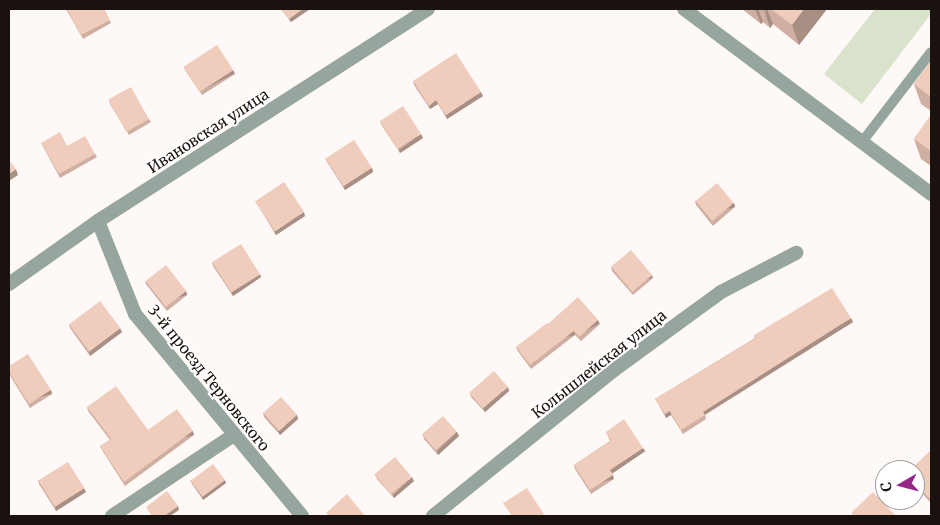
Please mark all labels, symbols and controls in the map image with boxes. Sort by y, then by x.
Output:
street label: Ивановская улица [144,85,272,177]
street label: 3-й проезд Терновского [144,301,274,455]
street label: Колышлейская улица [528,306,670,422]
north arrow [875,460,925,510]
text: С [877,481,896,493]

